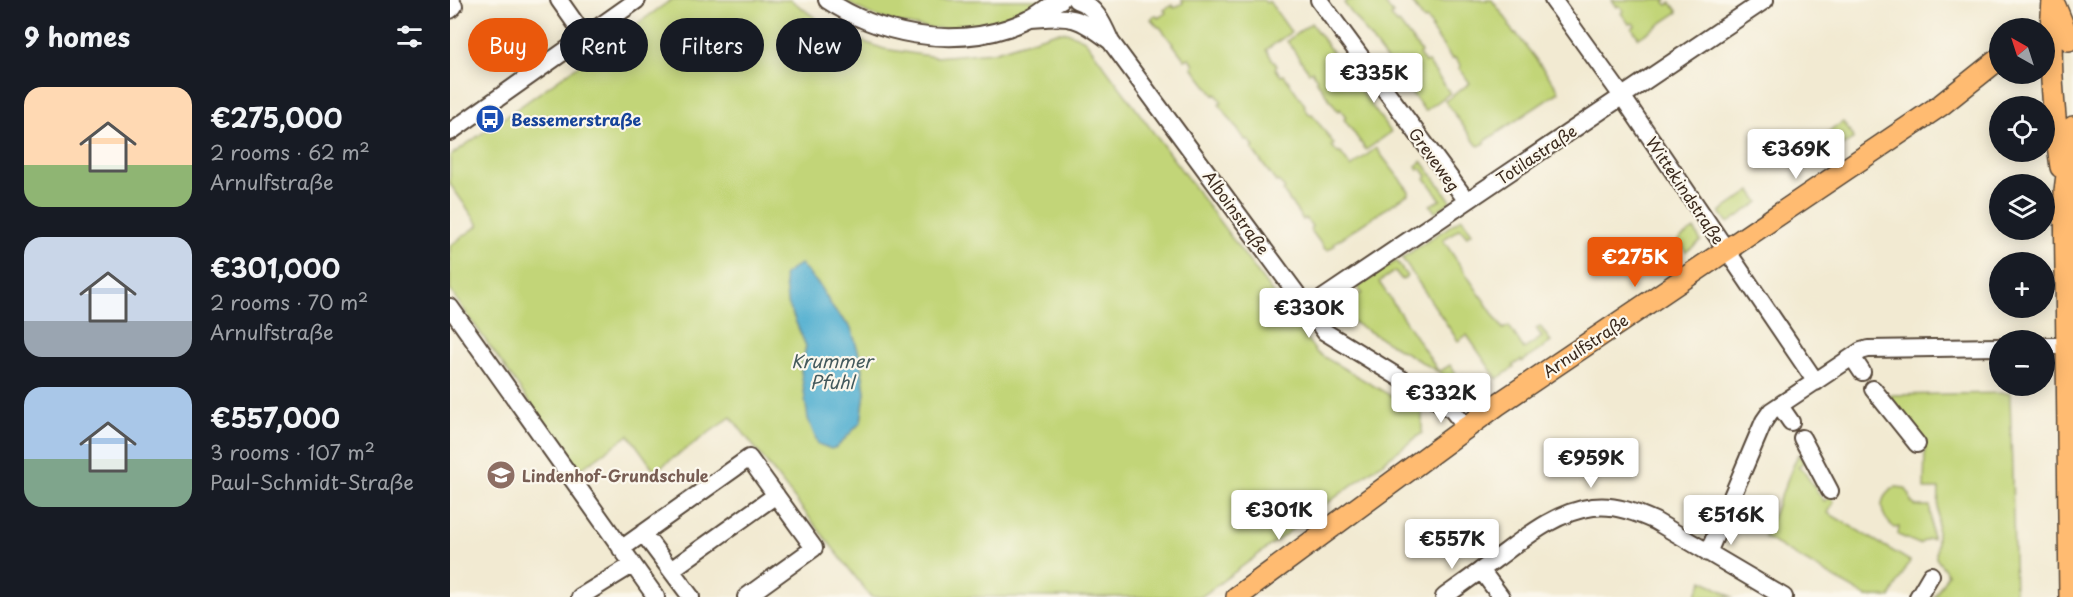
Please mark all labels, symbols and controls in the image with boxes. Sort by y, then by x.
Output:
text: 9 homes [24,17,130,56]
chip: Buy [468,18,548,72]
chip: Rent [560,18,648,72]
chip: Filters [660,18,764,72]
chip: New [776,18,862,72]
north arrow [1989,18,2055,84]
map controls [1989,18,2055,396]
icon: filters [393,20,426,53]
pin: €335K [1332,53,1416,104]
text: €335K [1340,57,1408,87]
button: locate [1989,96,2055,162]
text: €275,000 [210,98,342,137]
bus stop icon: Bessemerstraße [474,103,506,135]
place label: Bessemerstraße [511,107,642,131]
icon: home [72,111,144,183]
street label: Totilastraße [1491,118,1581,190]
street label: Greveweg [1404,122,1466,196]
pin: €369K [1754,129,1838,180]
street label: Wittekindstraße [1641,131,1731,249]
text: €369K [1761,133,1831,163]
text: 2 rooms · 62 m² [210,137,370,167]
street label: Alboinstraße [1198,165,1276,259]
text: Arnulfstraße [210,167,334,197]
button: layers [1989,174,2055,240]
pin: €275K [1593,237,1677,288]
text: €275K [1601,241,1669,271]
text: €301,000 [210,248,340,287]
button: + [1989,252,2055,318]
icon: home [72,261,144,333]
text: 2 rooms · 70 m² [210,287,368,317]
pin: €330K [1267,288,1351,339]
text: €330K [1273,292,1345,322]
street label: Arnulfstraße [1537,307,1633,383]
text: Arnulfstraße [210,317,334,347]
button: − [1989,330,2055,396]
water label: Krummer Pfuhl [791,347,875,395]
pin: €332K [1399,373,1483,424]
text: €332K [1405,377,1477,407]
text: €557,000 [210,398,340,437]
icon: home [72,411,144,483]
text: 3 rooms · 107 m² [210,437,375,467]
pin: €959K [1549,438,1633,489]
text: €959K [1558,442,1624,472]
school or university icon: Lindenhof-Grundschule [485,459,517,491]
place label: Lindenhof-Grundschule [522,463,709,487]
text: Paul-Schmidt-Straße [210,467,414,497]
pin: €301K [1237,490,1321,541]
text: €301K [1245,494,1313,524]
pin: €516K [1689,495,1773,546]
text: €516K [1698,499,1764,529]
pin: €557K [1410,519,1494,570]
text: €557K [1419,523,1485,553]

